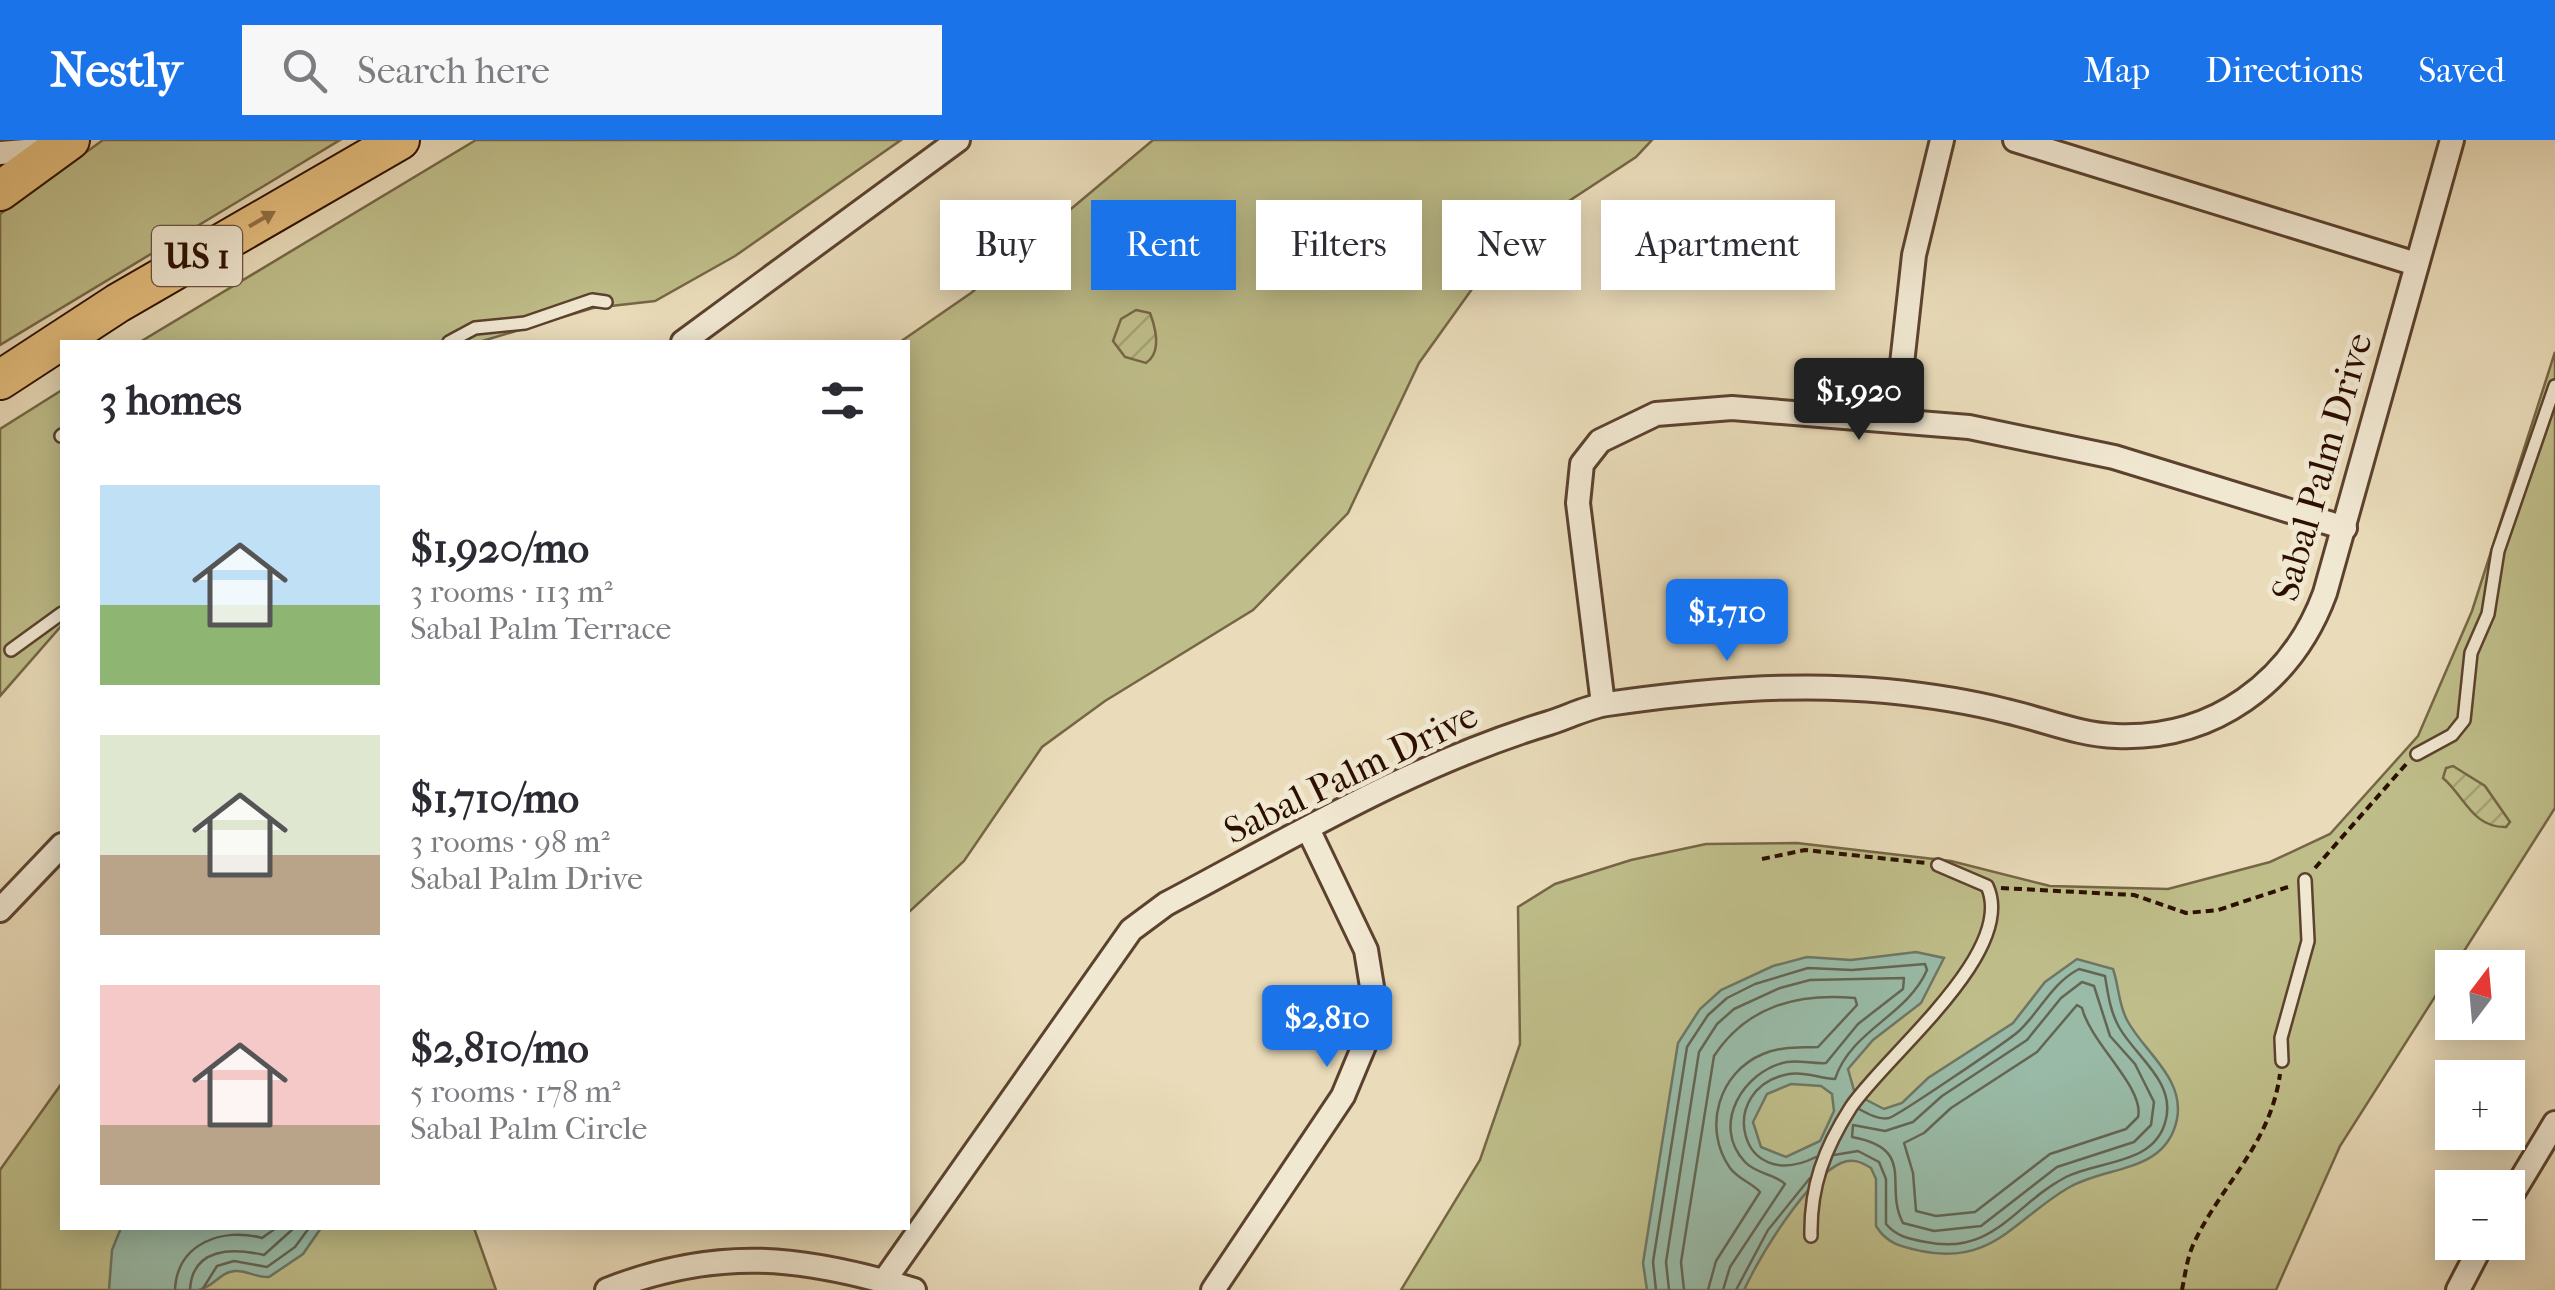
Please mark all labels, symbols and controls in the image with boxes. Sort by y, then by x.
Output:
search box [242,25,942,115]
text: Nestly [50,42,182,98]
icon: search [277,43,332,98]
text: Search here [357,48,550,93]
text: Map [2083,50,2150,91]
text: Directions [2205,50,2363,91]
text: Saved [2418,50,2505,91]
chip: Buy [940,200,1071,290]
chip: Rent [1091,200,1236,290]
chip: Filters [1256,200,1422,290]
chip: New [1442,200,1581,290]
chip: Apartment [1601,200,1835,290]
one-way arrow [247,211,276,228]
road number: US 1 [152,226,242,286]
street label: Sabal Palm Drive [2262,328,2382,606]
pin: $1,920 [1778,358,1940,443]
text: $1,920 [1816,372,1902,409]
icon: filters [815,373,870,428]
text: 3 homes [100,376,242,425]
text: $1,920/mo [410,524,589,573]
icon: home [180,525,300,645]
text: 3 rooms · 113 m² [410,573,613,610]
pin: $1,710 [1646,579,1808,664]
text: $1,710 [1688,593,1766,630]
text: Sabal Palm Terrace [410,610,671,647]
street label: Sabal Palm Drive [1217,692,1485,854]
text: $1,710/mo [410,774,579,823]
icon: home [180,775,300,895]
text: 3 rooms · 98 m² [410,823,610,860]
text: Sabal Palm Drive [410,860,643,897]
north arrow [2435,950,2525,1040]
map controls [2435,950,2525,1260]
pin: $2,810 [1246,985,1408,1070]
text: $2,810 [1284,999,1370,1036]
text: $2,810/mo [410,1024,589,1073]
icon: home [180,1025,300,1145]
button: + [2435,1060,2525,1150]
text: 5 rooms · 178 m² [410,1073,620,1110]
text: Sabal Palm Circle [410,1110,647,1147]
button: − [2435,1170,2525,1260]

